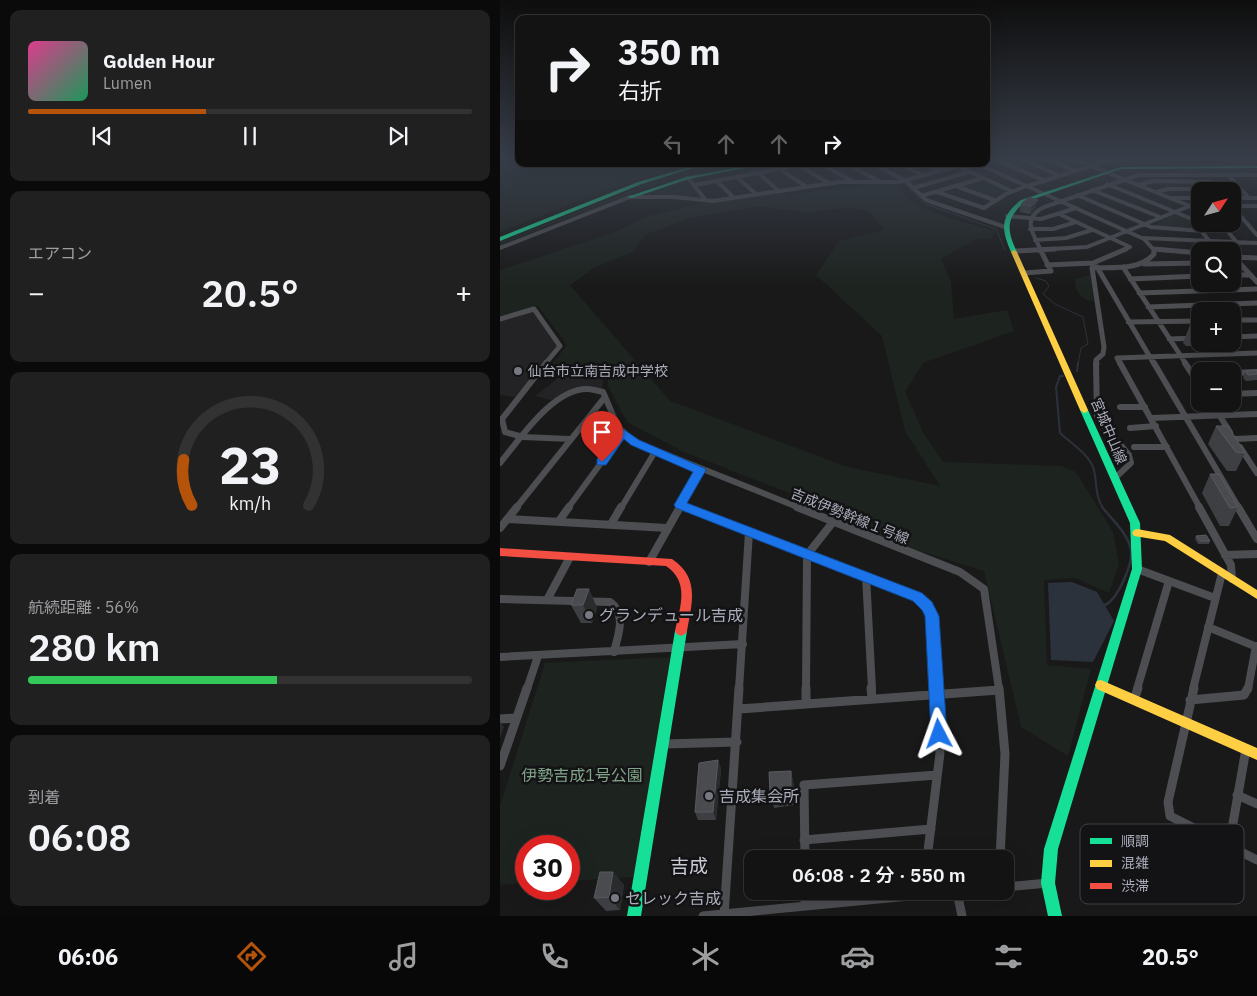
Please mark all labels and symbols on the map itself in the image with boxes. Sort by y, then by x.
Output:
north arrow [1191,182,1241,232]
place label: 仙台市立南吉成中学校 [528,362,668,380]
marker: 仙台市立南吉成中学校 [512,365,524,377]
street label: 宮城中山線 [1087,395,1131,467]
pin [581,411,623,462]
street label: 吉成伊勢幹線１号線 [788,484,912,548]
place label: グランデュール吉成 [599,605,743,625]
marker: グランデュール吉成 [583,609,595,621]
position arrow [912,707,964,759]
park label: 伊勢吉成1号公園 [521,765,643,785]
place label: 吉成集会所 [719,786,799,806]
marker: 吉成集会所 [703,790,715,802]
legend [1080,824,1244,904]
text: 順調 [1121,832,1149,850]
speed limit sign: 30 [515,835,580,900]
district label: 吉成 [670,854,708,878]
text: 混雑 [1121,854,1149,872]
text: 渋滞 [1121,877,1149,895]
place label: セレック吉成 [625,888,721,908]
marker: セレック吉成 [609,892,621,904]

